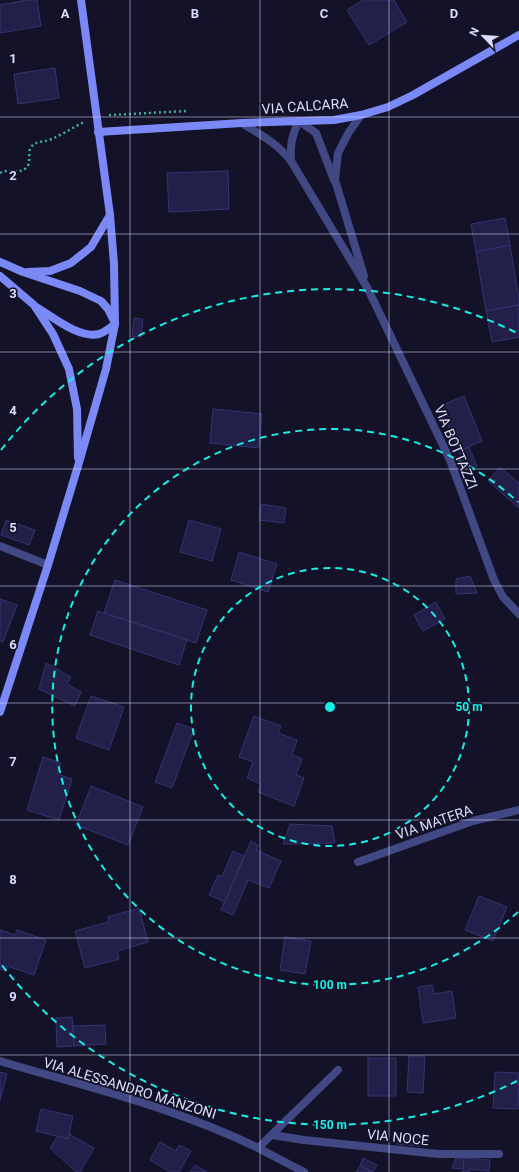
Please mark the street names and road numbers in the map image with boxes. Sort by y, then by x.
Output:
street label: VIA CALCARA [261,95,349,117]
street label: VIA BOTTAZZI [431,403,481,491]
street label: VIA MATERA [394,801,474,843]
street label: VIA ALESSANDRO MANZONI [42,1054,218,1122]
street label: VIA NOCE [366,1126,430,1148]

